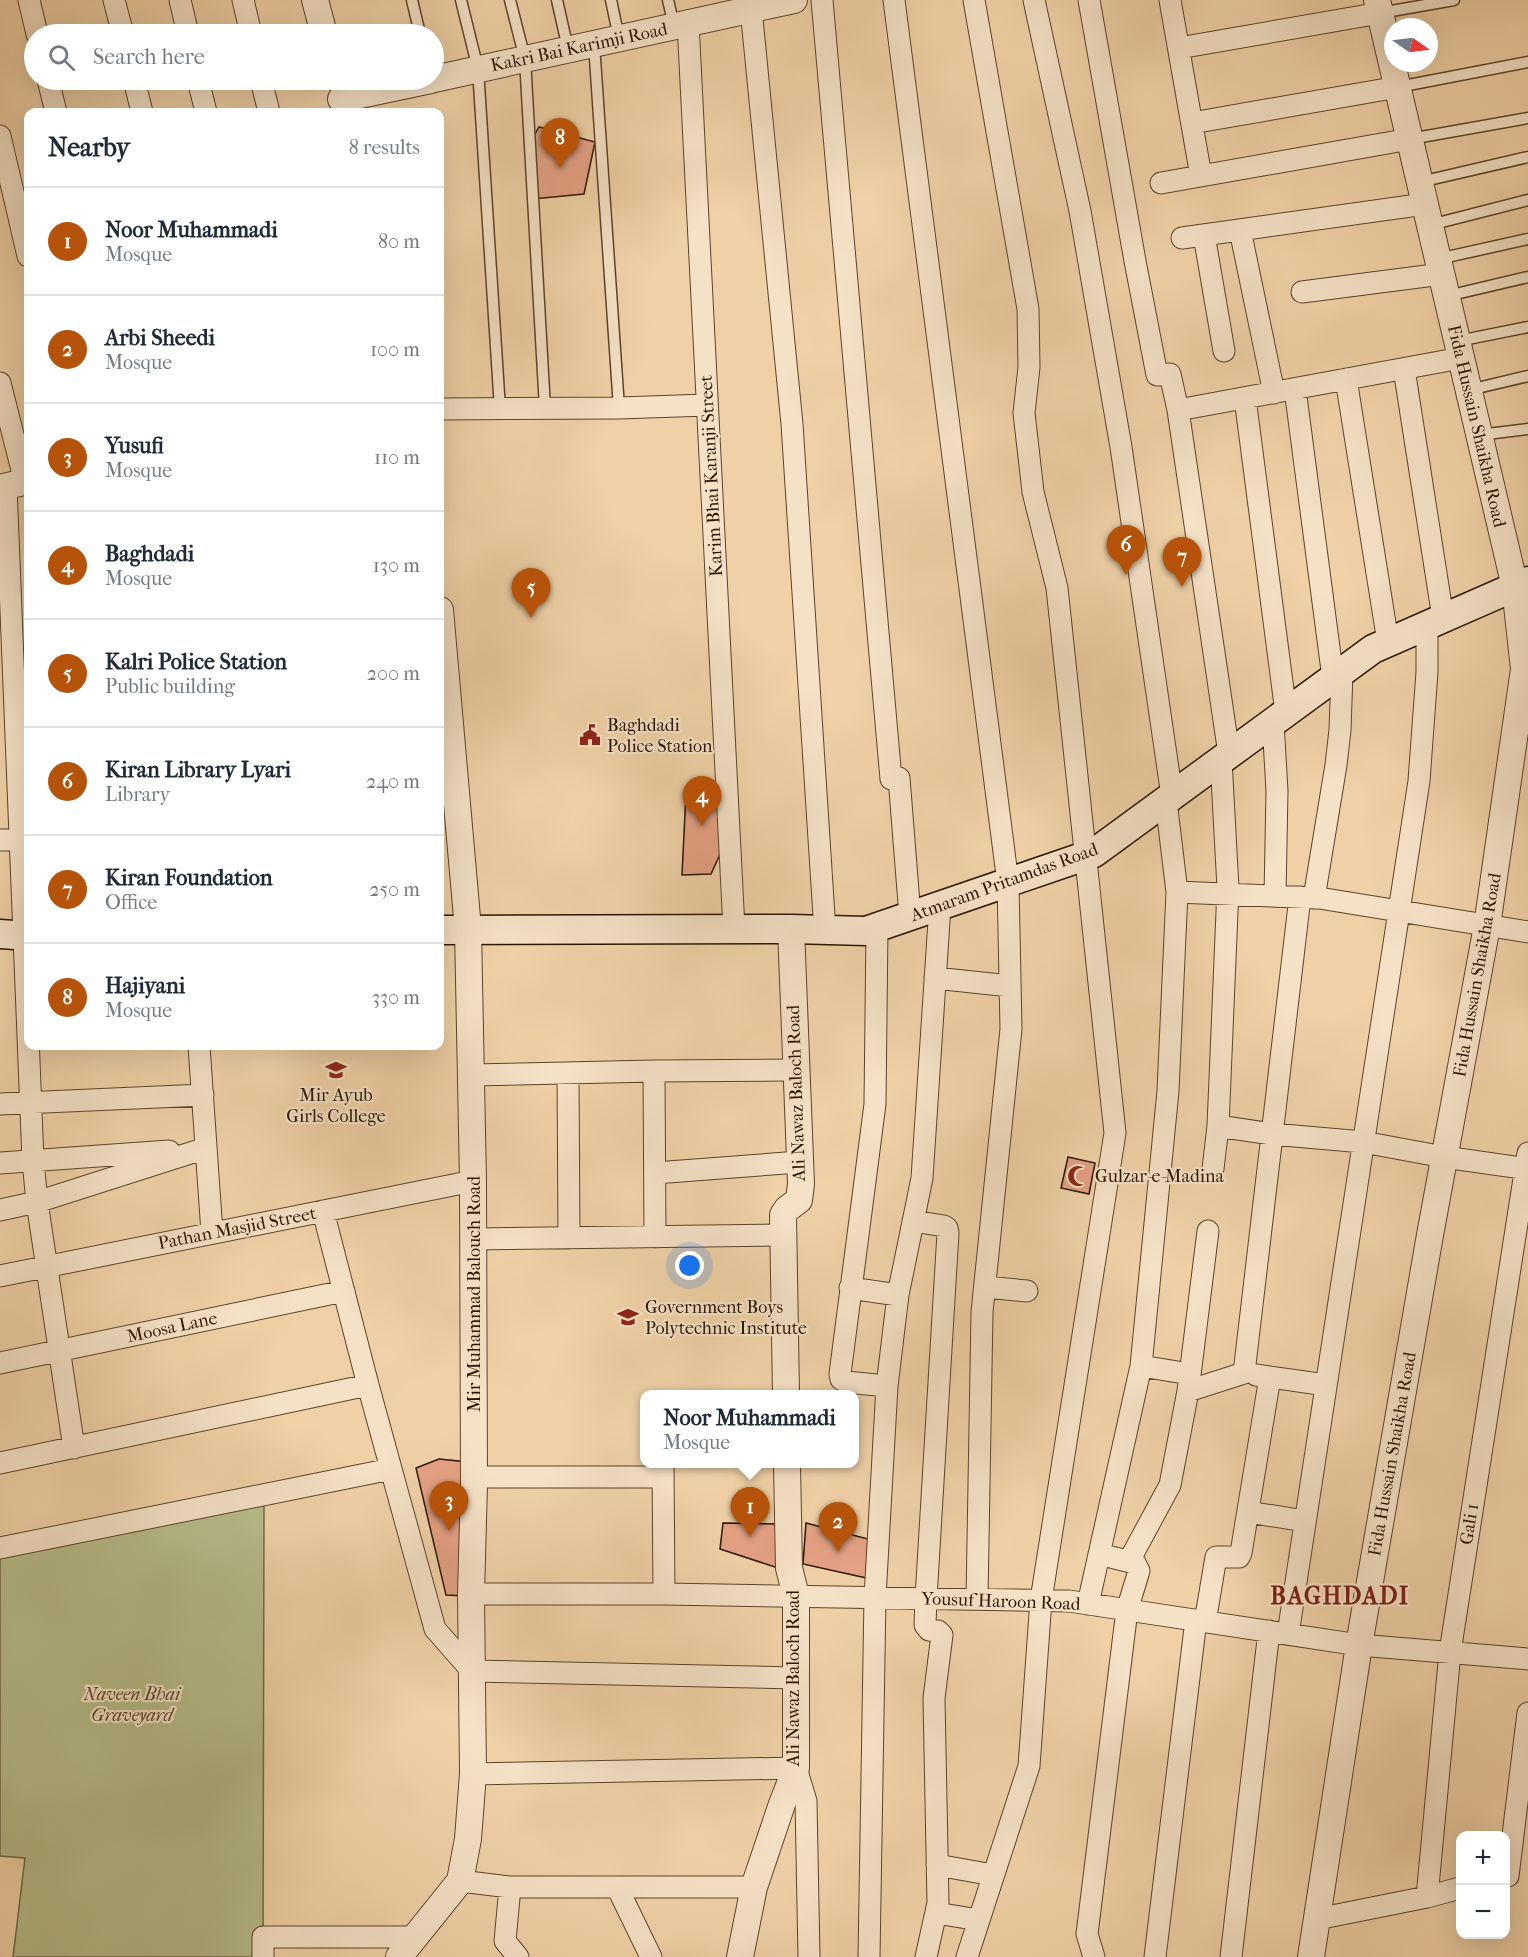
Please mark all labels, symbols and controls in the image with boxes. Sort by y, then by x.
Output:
street label: Kakri Bai Karimji Road [489,18,670,77]
north arrow [1384,18,1438,72]
search box [24,24,444,90]
icon: search [45,41,78,74]
text: Search here [93,44,205,70]
pin: 8 [540,118,580,168]
text: Nearby [48,132,130,163]
text: 8 results [349,136,420,159]
text: Noor Muhammadi [105,217,278,243]
text: 1 [64,230,71,253]
text: 80 m [378,230,420,253]
text: Mosque [105,243,172,266]
street label: Fida Hussain Shaikha Road [1443,323,1510,530]
text: Arbi Sheedi [105,325,215,351]
text: 2 [62,338,73,361]
text: 100 m [370,338,420,361]
text: Mosque [105,351,172,374]
street label: Karim Bhai Karanji Street [696,374,727,577]
text: Yusufi [105,433,164,459]
text: 3 [63,446,72,469]
text: 110 m [374,446,420,469]
text: Mosque [105,459,172,482]
pin: 6 [1106,526,1146,575]
pin: 7 [1162,538,1202,587]
text: Baghdadi [105,541,194,567]
text: 4 [62,554,73,577]
text: 130 m [373,554,420,577]
text: Mosque [105,567,172,590]
pin: 5 [512,568,550,618]
text: Kalri Police Station [105,649,287,675]
text: 5 [63,662,72,685]
text: 200 m [367,662,420,685]
text: Public building [105,675,235,698]
place label: Baghdadi Police Station [607,715,713,757]
public building icon: Baghdadi Police Station [578,723,602,747]
text: Kiran Library Lyari [105,757,291,783]
text: 6 [62,770,73,793]
text: 240 m [366,770,420,793]
pin: 4 [682,776,722,826]
text: Library [105,783,170,806]
street label: Atmaram Pritamdas Road [907,839,1101,927]
text: Kiran Foundation [105,865,272,891]
street label: Fida Hussain Shaikha Road [1449,871,1506,1079]
text: 7 [63,878,72,901]
text: 250 m [369,878,420,901]
text: Office [105,891,157,914]
text: Hajiyani [105,973,185,999]
text: 8 [62,986,73,1009]
text: 330 m [372,986,420,1009]
text: Mosque [105,999,172,1022]
street label: Ali Nawaz Baloch Road [783,1004,810,1182]
school or university icon: Mir Ayub Girls College [324,1058,348,1082]
place label: Mir Ayub Girls College [286,1085,386,1127]
mosque icon: Gulzar-e-Madina [1066,1164,1090,1188]
place label: Gulzar-e-Madina [1095,1166,1224,1187]
street label: Mir Muhammad Balouch Road [464,1176,485,1412]
street label: Pathan Masjid Street [156,1203,318,1254]
your location [675,1251,704,1280]
place label: Government Boys Polytechnic Institute [645,1297,807,1339]
school or university icon: Government Boys Polytechnic Institute [616,1305,640,1329]
street label: Moosa Lane [125,1308,219,1347]
street label: Fida Hussain Shaikha Road [1364,1350,1421,1558]
popup [640,1390,859,1468]
text: Noor Muhammadi [663,1405,836,1431]
text: Mosque [663,1431,730,1454]
pin: 3 [430,1482,468,1531]
pin: 1 [730,1488,770,1537]
pin: 2 [818,1502,858,1552]
street label: Gali 1 [1456,1502,1483,1546]
district label: BAGHDADI [1270,1582,1410,1610]
street label: Yousuf Haroon Road [920,1588,1081,1615]
street label: Ali Nawaz Baloch Road [783,1590,804,1767]
park label: Naveen Bhai Graveyard [83,1684,182,1726]
map controls [1456,1831,1510,1939]
button: + [1456,1831,1510,1885]
button: − [1456,1885,1510,1939]

